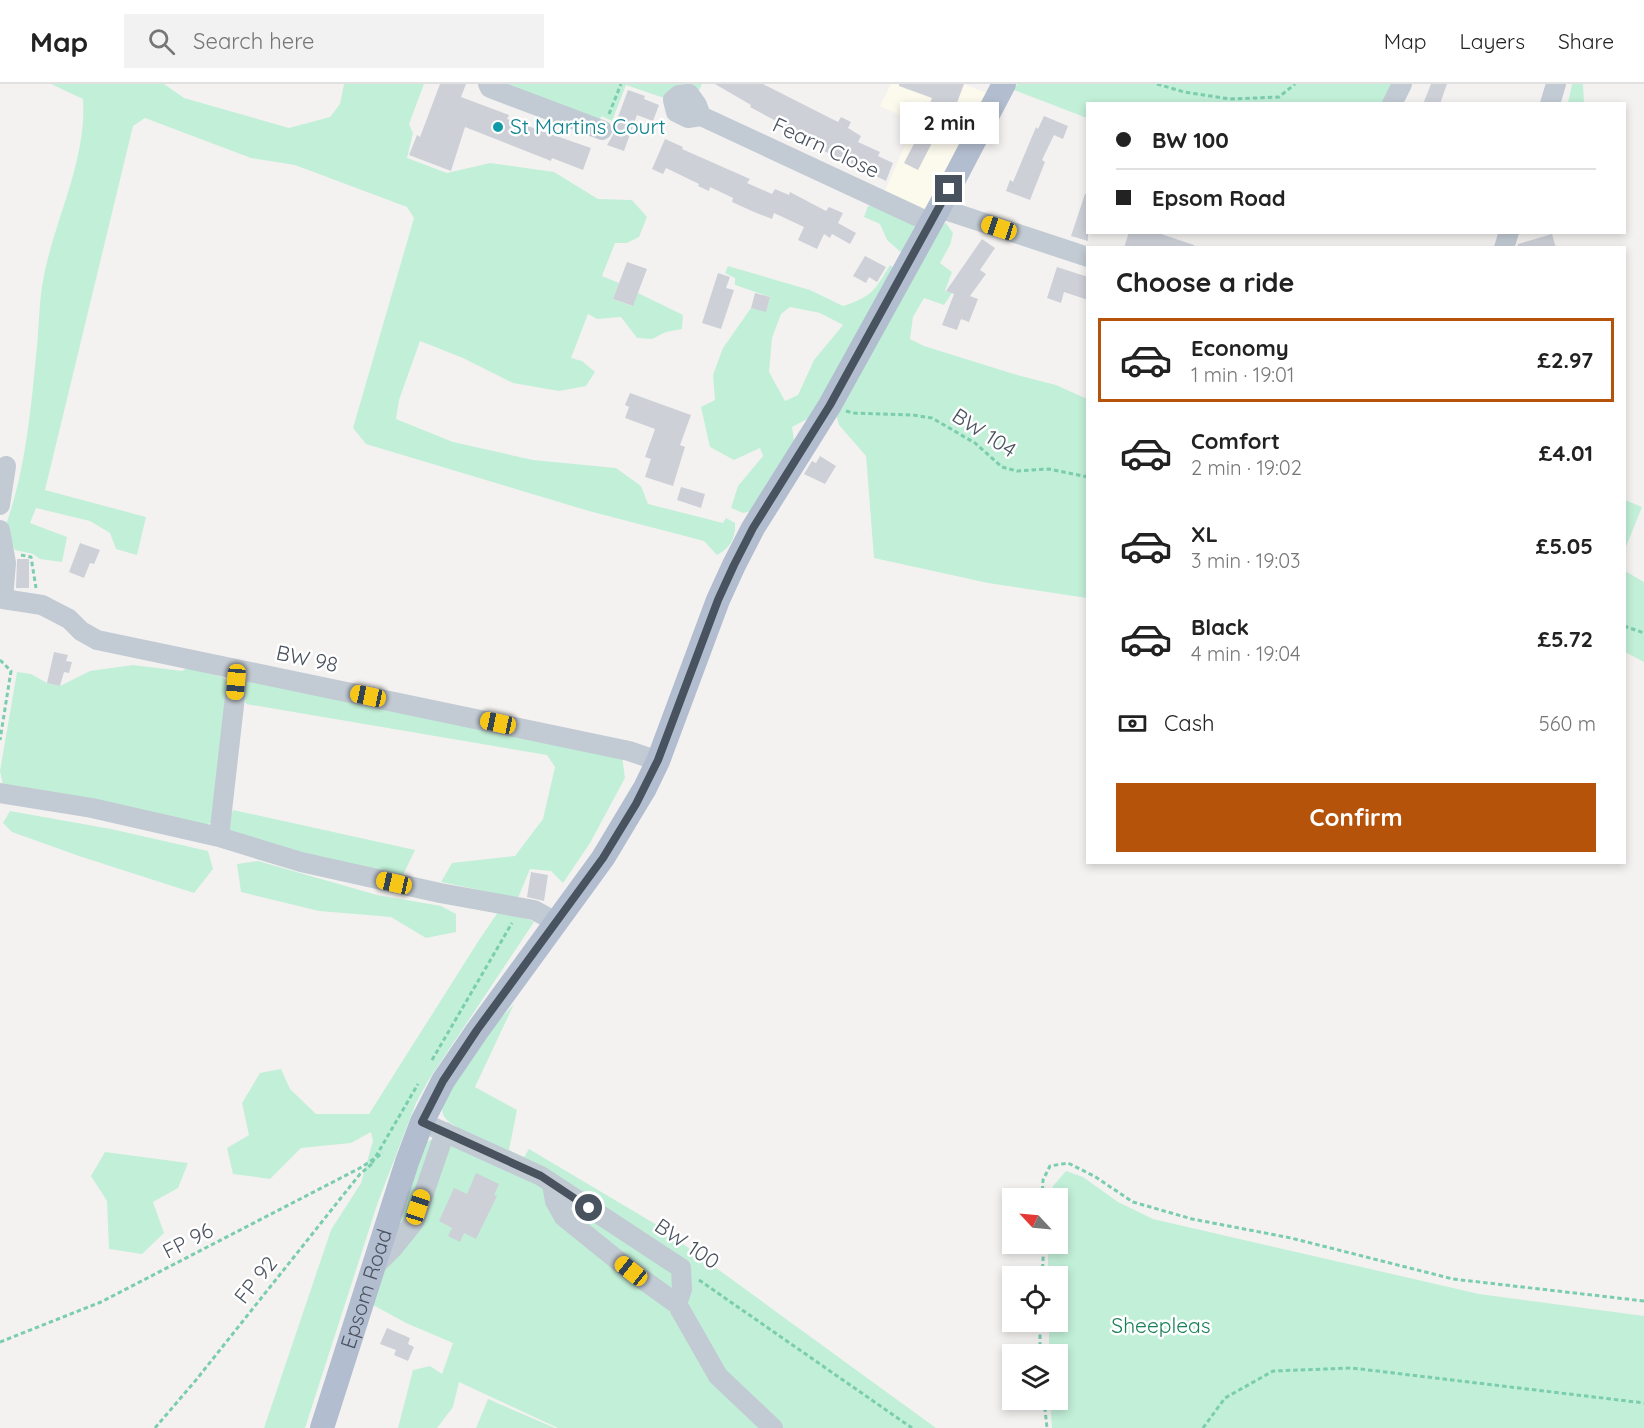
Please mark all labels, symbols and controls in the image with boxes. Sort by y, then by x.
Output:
search box [124,14,544,68]
text: Map [30,24,88,59]
icon: search [145,25,178,58]
text: Search here [193,27,315,55]
text: Map [1384,28,1427,54]
text: Layers [1460,28,1525,54]
text: Share [1558,28,1614,54]
callout: 2 min [900,102,998,144]
text: 2 min [923,110,976,135]
street label: Fearn Close [769,111,884,183]
place label: St Martins Court [510,113,666,139]
marker: St Martins Court [491,120,505,134]
text: BW 100 [1152,126,1229,154]
route end [935,175,962,202]
text: Epsom Road [1152,184,1286,212]
car [979,214,1019,242]
text: Choose a ride [1116,265,1294,299]
icon: car [1119,333,1173,387]
text: Economy [1191,334,1289,362]
text: £2.97 [1537,346,1593,374]
text: 1 min · 19:01 [1191,362,1294,387]
street label: BW 104 [948,402,1021,462]
icon: car [1119,426,1173,480]
text: Comfort [1191,427,1280,455]
text: £4.01 [1539,439,1593,467]
text: 2 min · 19:02 [1191,455,1302,480]
icon: car [1119,519,1173,573]
text: XL [1191,520,1218,548]
text: £5.05 [1536,532,1593,560]
text: 3 min · 19:03 [1191,548,1301,573]
icon: car [1119,612,1173,666]
text: Black [1191,613,1249,641]
text: £5.72 [1537,625,1593,653]
street label: BW 98 [274,639,341,677]
text: 4 min · 19:04 [1191,641,1301,666]
car [225,663,247,701]
car [349,683,387,709]
icon: cash [1116,707,1149,740]
text: Cash [1164,709,1215,737]
car [479,710,517,736]
text: 560 m [1539,711,1596,736]
button: Confirm [1116,783,1596,852]
car [374,870,414,896]
car [404,1187,432,1227]
north arrow [1002,1188,1068,1254]
map controls [1002,1188,1068,1410]
route start [575,1194,602,1221]
street label: BW 100 [650,1212,725,1274]
street label: FP 96 [158,1216,217,1264]
street label: Epsom Road [334,1225,397,1352]
street label: FP 92 [228,1250,282,1308]
car [611,1253,651,1289]
button: locate [1002,1266,1068,1332]
park label: Sheepleas [1111,1312,1211,1338]
button: layers [1002,1344,1068,1410]

